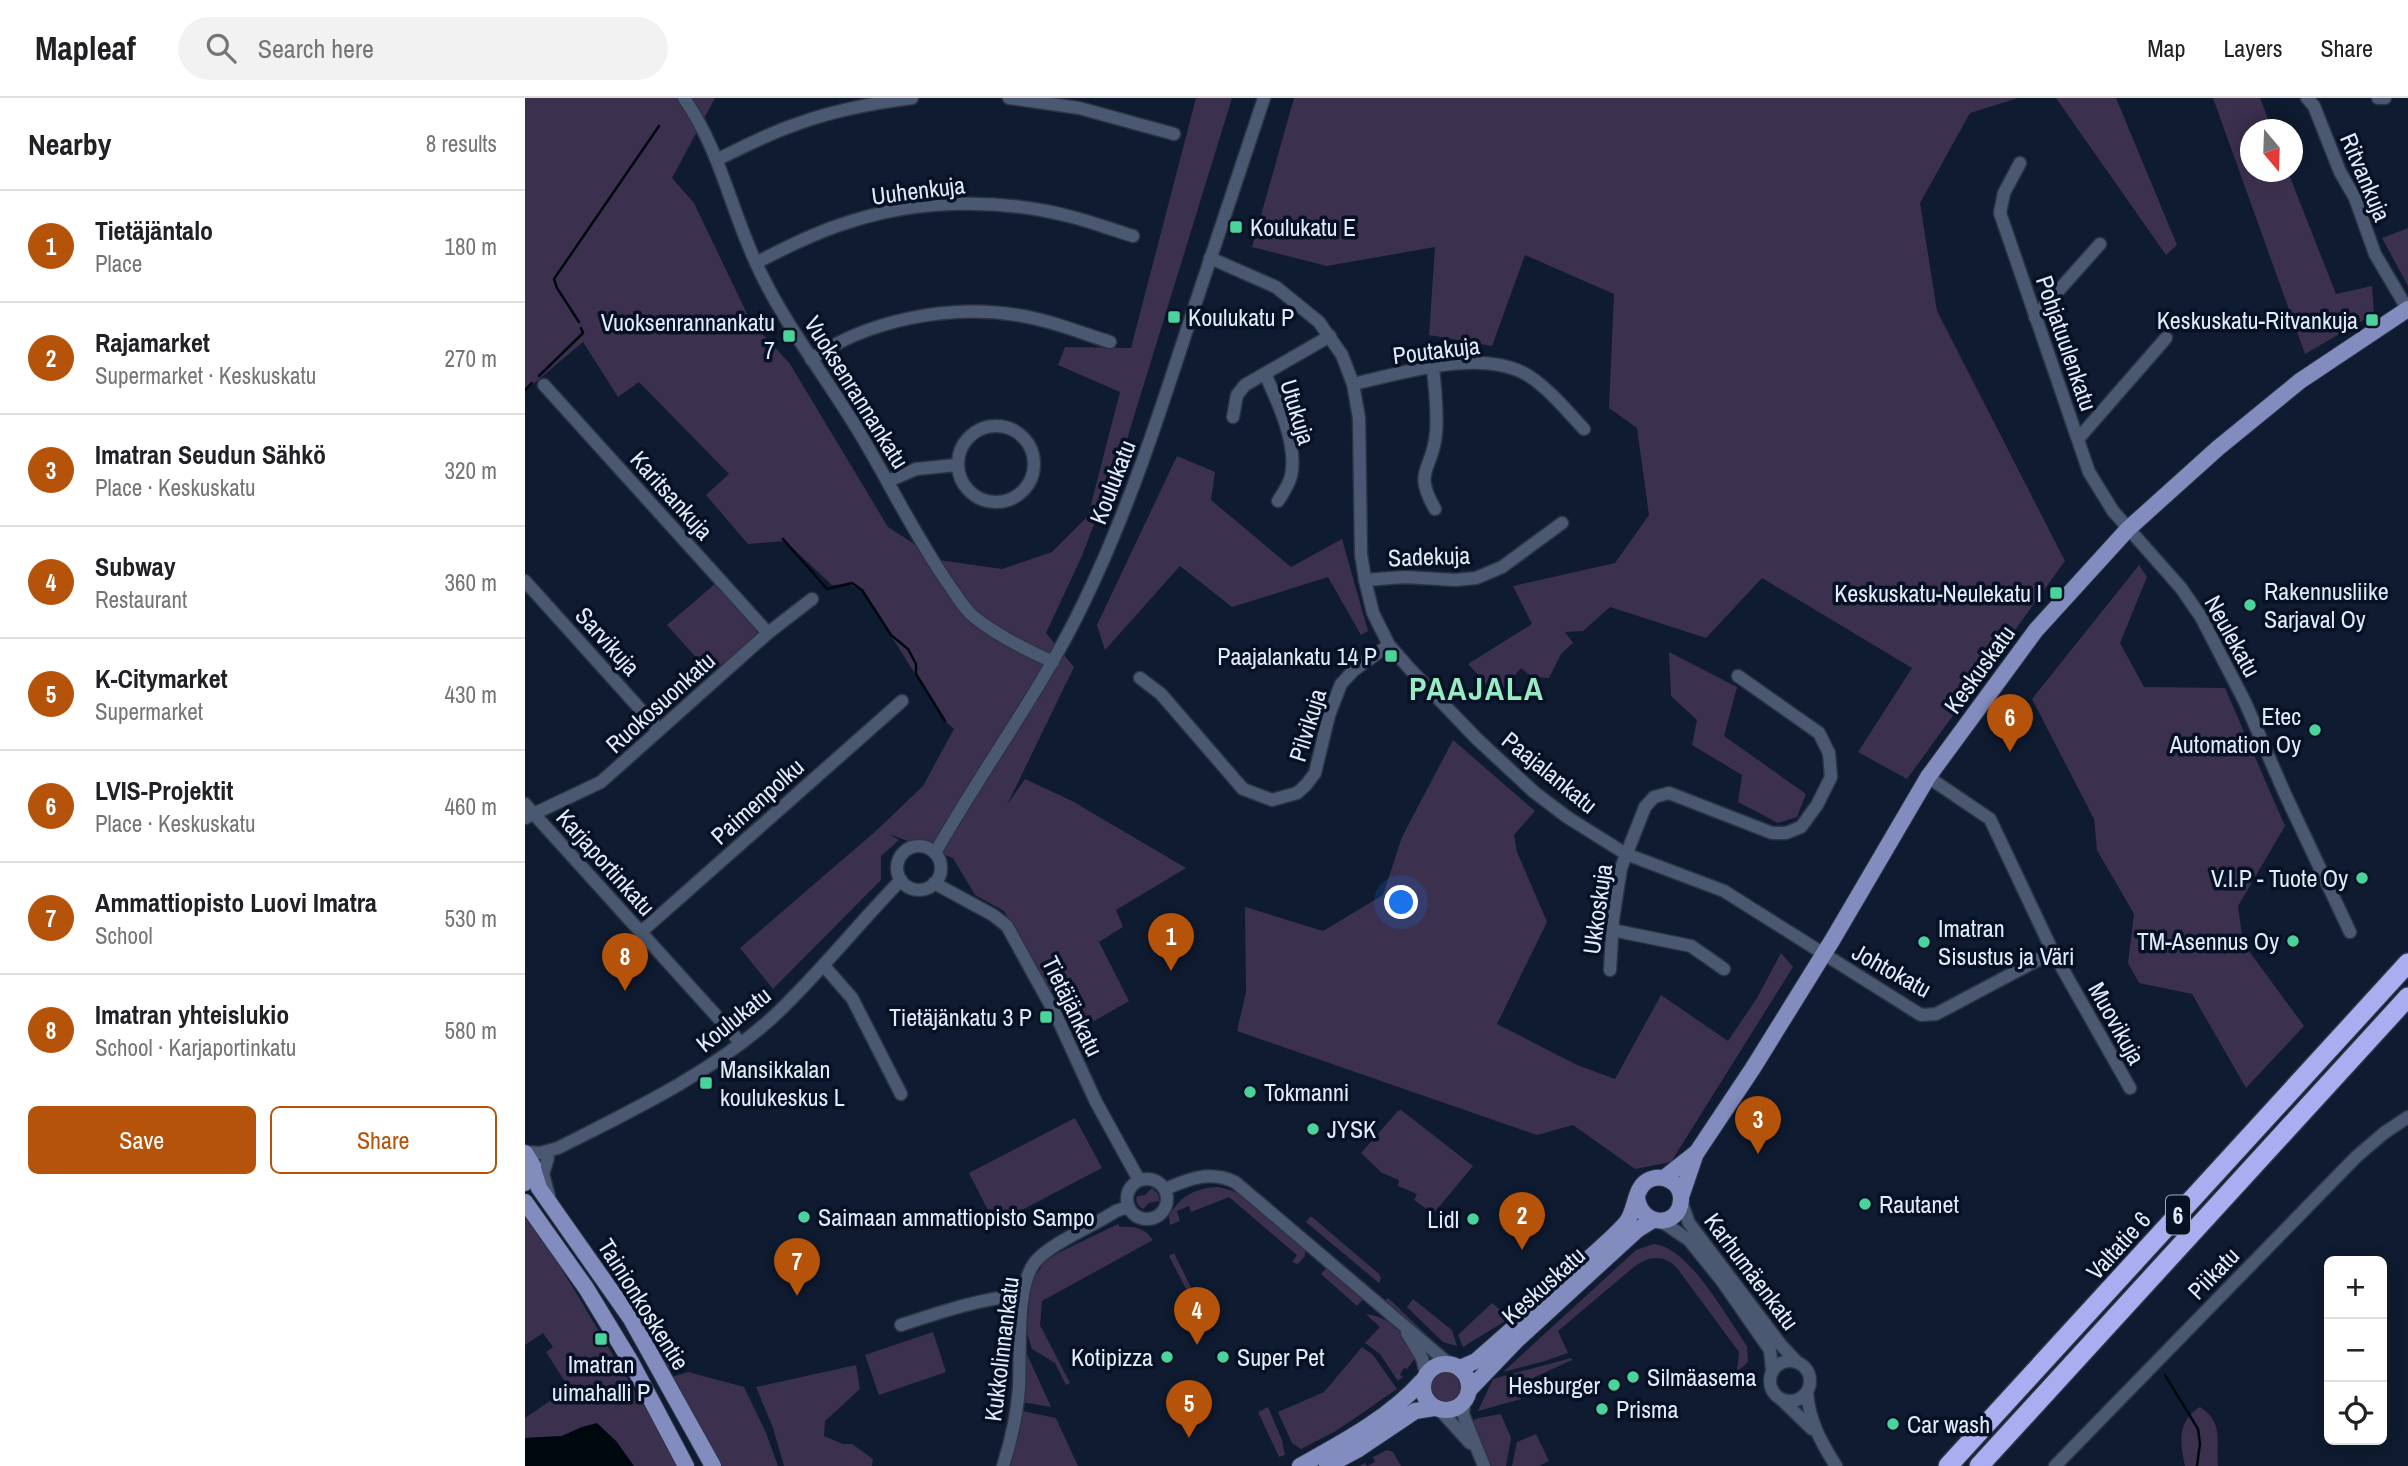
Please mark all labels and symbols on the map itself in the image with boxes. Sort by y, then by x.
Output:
north arrow [2240,119,2303,182]
street label: Ritvankuja [2333,128,2399,226]
street label: Uuhenkuja [869,168,967,212]
place label: Koulukatu E [1250,211,1356,243]
marker: Koulukatu E [1228,219,1244,235]
street label: Pohjatuulenkatu [2029,271,2105,415]
place label: Koulukatu P [1188,301,1294,333]
place label: Keskuskatu-Ritvankuja [2157,304,2358,336]
place label: Vuoksenrannankatu 7 [601,306,775,366]
marker: Koulukatu P [1166,309,1182,325]
street label: Vuoksenrannankatu [797,310,917,474]
marker: Keskuskatu-Ritvankuja [2364,312,2380,328]
marker: Vuoksenrannankatu 7 [781,328,797,344]
street label: Poutakuja [1391,329,1481,371]
street label: Utukuja [1273,375,1323,449]
street label: Koulukatu [1081,435,1143,529]
street label: Karitsankuja [624,444,721,546]
street label: Sadekuja [1387,539,1471,573]
place label: Rakennusliike Sarjaval Oy [2264,575,2389,635]
place label: Keskuskatu-Neulekatu I [1834,577,2042,609]
marker: Keskuskatu-Neulekatu I [2048,585,2064,601]
street label: Neulekatu [2198,589,2268,683]
marker: Rakennusliike Sarjaval Oy [2242,597,2258,613]
street label: Sarvikuja [569,600,647,682]
street label: Keskuskatu [1936,618,2022,720]
place label: Paajalankatu 14 P [1217,640,1377,672]
street label: Ruokosuonkatu [598,644,722,760]
marker: Paajalankatu 14 P [1383,648,1399,664]
district label: PAAJALA [1409,667,1545,710]
street label: Pilvikuja [1281,685,1333,765]
pin: 6 [1987,694,2033,752]
place label: Etec Automation Oy [2169,700,2301,760]
marker: Etec Automation Oy [2307,722,2323,738]
street label: Paajalankatu [1496,724,1604,820]
street label: Paimenpolku [704,751,810,851]
street label: Karjaportinkatu [549,802,663,922]
street label: Ukkoskuja [1575,862,1619,956]
place label: V.I.P - Tuote Oy [2211,862,2348,894]
marker: V.I.P - Tuote Oy [2354,870,2370,886]
your location [1384,885,1418,919]
place label: Imatran Sisustus ja Väri [1938,912,2074,972]
pin: 1 [1148,913,1194,971]
place label: TM-Asennus Oy [2137,925,2279,957]
pin: 8 [602,933,648,991]
marker: TM-Asennus Oy [2285,933,2301,949]
marker: Imatran Sisustus ja Väri [1916,934,1932,950]
street label: Johtokatu [1847,935,1937,1005]
street label: Tietäjänkatu [1035,951,1111,1061]
street label: Muovikuja [2081,976,2153,1070]
street label: Koulukatu [689,979,777,1059]
place label: Tietäjänkatu 3 P [889,1001,1032,1033]
marker: Tietäjänkatu 3 P [1038,1009,1054,1025]
place label: Mansikkalan koulukeskus L [720,1053,845,1113]
marker: Mansikkalan koulukeskus L [698,1075,714,1091]
place label: Tokmanni [1264,1076,1349,1108]
marker: Tokmanni [1242,1084,1258,1100]
pin: 3 [1735,1096,1781,1154]
place label: JYSK [1327,1113,1376,1145]
marker: JYSK [1305,1121,1321,1137]
place label: Rautanet [1879,1188,1959,1220]
pin: 2 [1499,1192,1545,1250]
marker: Rautanet [1857,1196,1873,1212]
road number: 6 [2166,1196,2190,1234]
place label: Saimaan ammattiopisto Sampo [818,1201,1095,1233]
place label: Lidl [1427,1203,1459,1235]
street label: Valtatie 6 [2079,1204,2157,1286]
street label: Karhumäenkatu [1697,1206,1807,1336]
marker: Saimaan ammattiopisto Sampo [796,1209,812,1225]
marker: Lidl [1465,1211,1481,1227]
street label: Tainionkoskentie [591,1232,697,1376]
pin: 7 [774,1238,820,1296]
street label: Keskuskatu [1494,1239,1592,1331]
street label: Piikatu [2180,1240,2246,1306]
street label: Kukkolinnankatu [976,1275,1026,1423]
pin: 4 [1174,1287,1220,1345]
marker: Imatran uimahalli P [593,1331,609,1347]
place label: Kotipizza [1071,1341,1153,1373]
place label: Super Pet [1237,1341,1325,1373]
place label: Imatran uimahalli P [552,1348,650,1408]
marker: Kotipizza [1159,1349,1175,1365]
marker: Super Pet [1215,1349,1231,1365]
place label: Silmäasema [1647,1361,1756,1393]
place label: Hesburger [1508,1369,1600,1401]
marker: Silmäasema [1625,1369,1641,1385]
marker: Hesburger [1606,1377,1622,1393]
pin: 5 [1166,1380,1212,1438]
place label: Prisma [1616,1393,1678,1425]
marker: Prisma [1594,1401,1610,1417]
place label: Car wash [1907,1408,1990,1440]
marker: Car wash [1885,1416,1901,1432]

